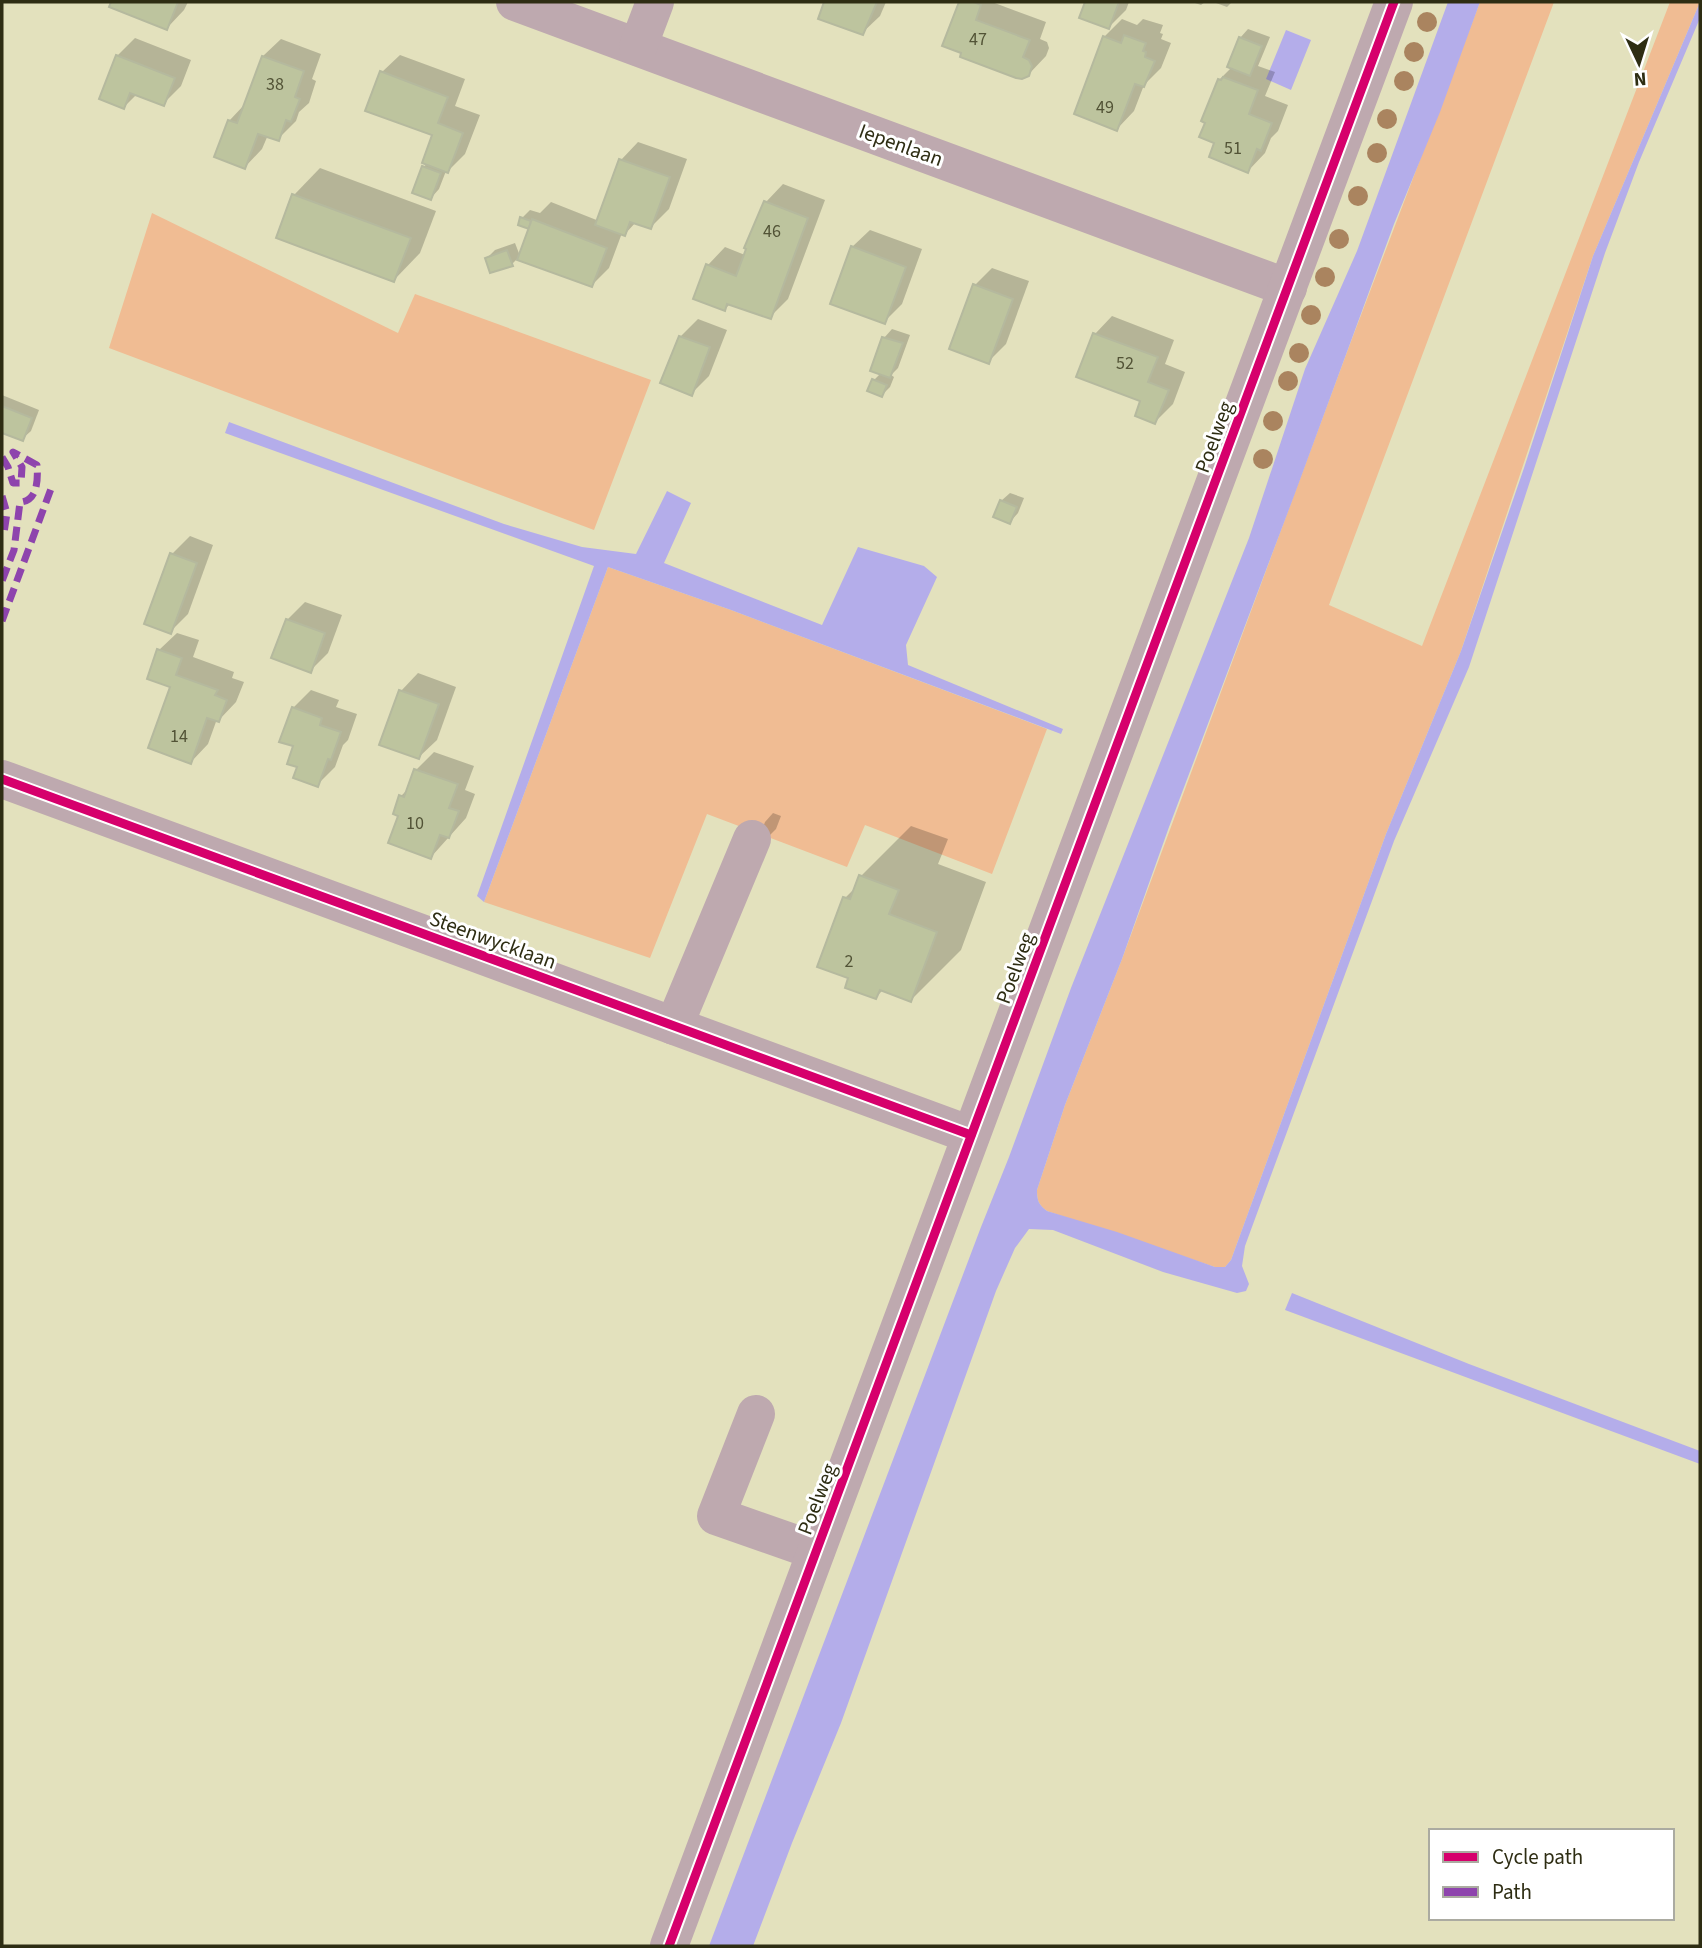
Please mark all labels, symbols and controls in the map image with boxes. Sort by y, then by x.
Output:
house number: 47 [969,27,987,52]
north arrow [1604,28,1674,98]
text: N [1633,65,1647,92]
house number: 38 [266,72,284,97]
house number: 49 [1096,95,1114,120]
street label: Iepenlaan [855,116,947,174]
house number: 51 [1224,136,1242,161]
house number: 46 [763,219,781,244]
house number: 52 [1116,351,1134,376]
street label: Poelweg [1187,397,1241,477]
house number: 14 [170,724,188,749]
house number: 10 [406,811,424,836]
street label: Steenwycklaan [426,903,560,977]
street label: Poelweg [988,928,1042,1008]
house number: 2 [845,949,854,974]
street label: Poelweg [790,1459,844,1539]
legend [1429,1829,1674,1920]
text: Cycle path [1492,1842,1583,1872]
text: Path [1492,1877,1532,1907]

